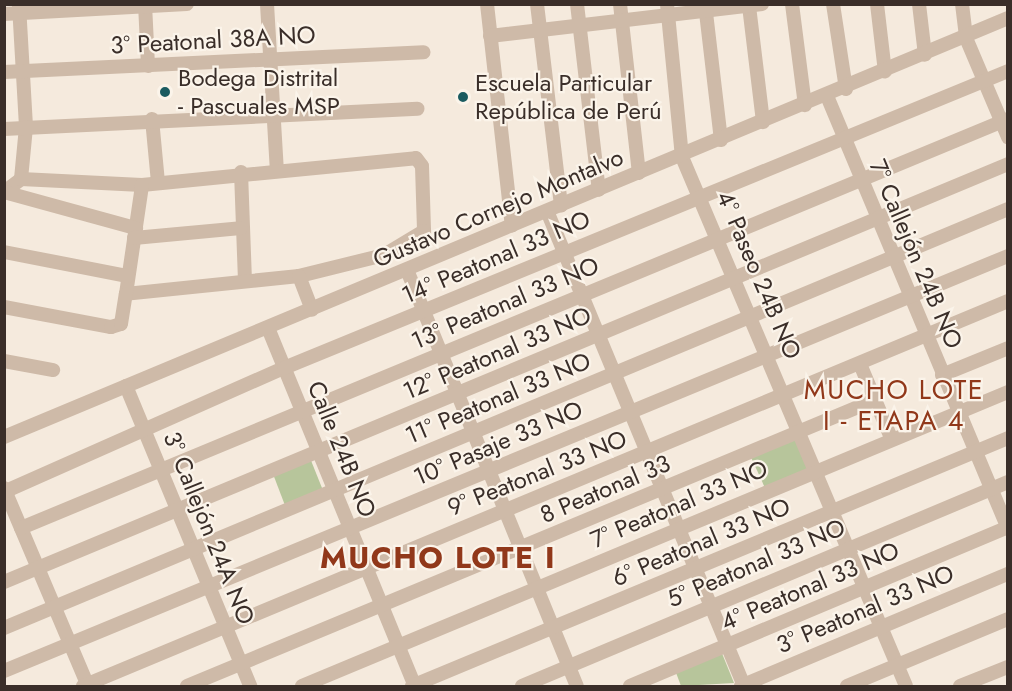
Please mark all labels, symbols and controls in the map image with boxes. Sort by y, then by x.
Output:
street label: 3° Peatonal 38A NO [110,20,316,60]
place label: Bodega Distrital - Pascuales MSP [178,64,340,120]
place label: Escuela Particular República de Perú [475,69,662,125]
marker: Bodega Distrital - Pascuales MSP [156,83,174,101]
marker: Escuela Particular República de Perú [456,90,470,104]
street label: Gustavo Cornejo Montalvo [369,142,627,274]
street label: 7° Callejón 24B NO [863,155,969,353]
street label: 4° Paseo 24B NO [711,187,807,363]
street label: 14° Peatonal 33 NO [398,204,594,310]
street label: 13° Peatonal 33 NO [407,251,603,355]
street label: 12° Peatonal 33 NO [399,300,595,406]
street label: 11° Peatonal 33 NO [401,346,595,450]
district label: MUCHO LOTE I - ETAPA 4 [804,373,984,436]
street label: Calle 24B NO [302,377,382,521]
street label: 10° Pasaje 33 NO [409,394,587,492]
street label: 9° Peatonal 33 NO [443,424,631,522]
street label: 3° Callejón 24A NO [157,427,261,629]
street label: 8 Peatonal 33 [536,449,674,529]
street label: 7° Peatonal 33 NO [586,454,772,554]
street label: 6° Peatonal 33 NO [608,491,794,593]
street label: 5° Peatonal 33 NO [663,513,849,613]
street label: 4° Peatonal 33 NO [717,535,903,637]
district label: MUCHO LOTE I [320,540,556,576]
street label: 3° Peatonal 33 NO [772,559,958,659]

